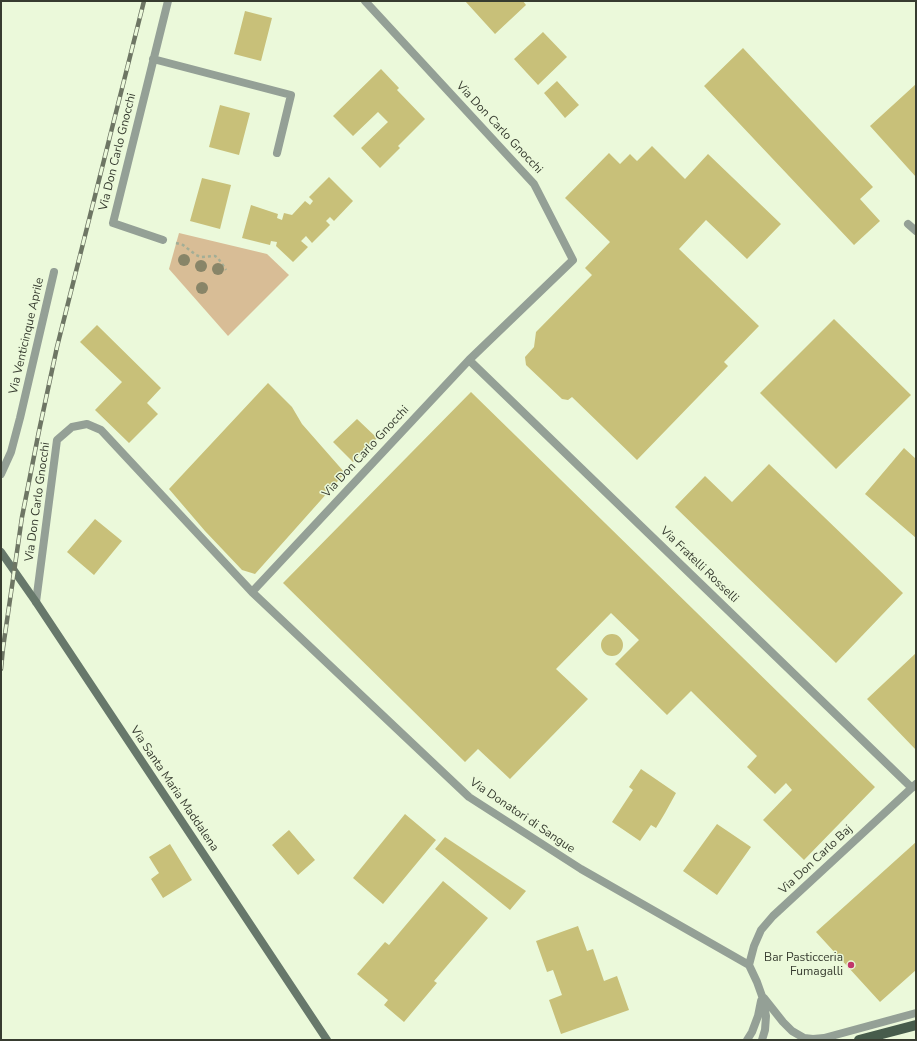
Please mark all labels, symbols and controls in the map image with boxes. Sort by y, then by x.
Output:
street label: Via Don Carlo Gnocchi [453,79,545,177]
street label: Via Don Carlo Gnocchi [96,92,140,212]
street label: Via Venticinque Aprile [7,276,47,396]
street label: Via Don Carlo Gnocchi [320,403,412,501]
street label: Via Don Carlo Gnocchi [22,441,54,563]
street label: Via Fratelli Rosselli [657,524,741,606]
street label: Via Santa Maria Maddalena [127,724,221,854]
street label: Via Donatori di Sangue [467,775,577,857]
street label: Via Don Carlo Baj [776,822,856,898]
place label: Bar Pasticceria Fumagalli [764,951,843,979]
marker: Bar Pasticceria Fumagalli [846,960,856,970]

